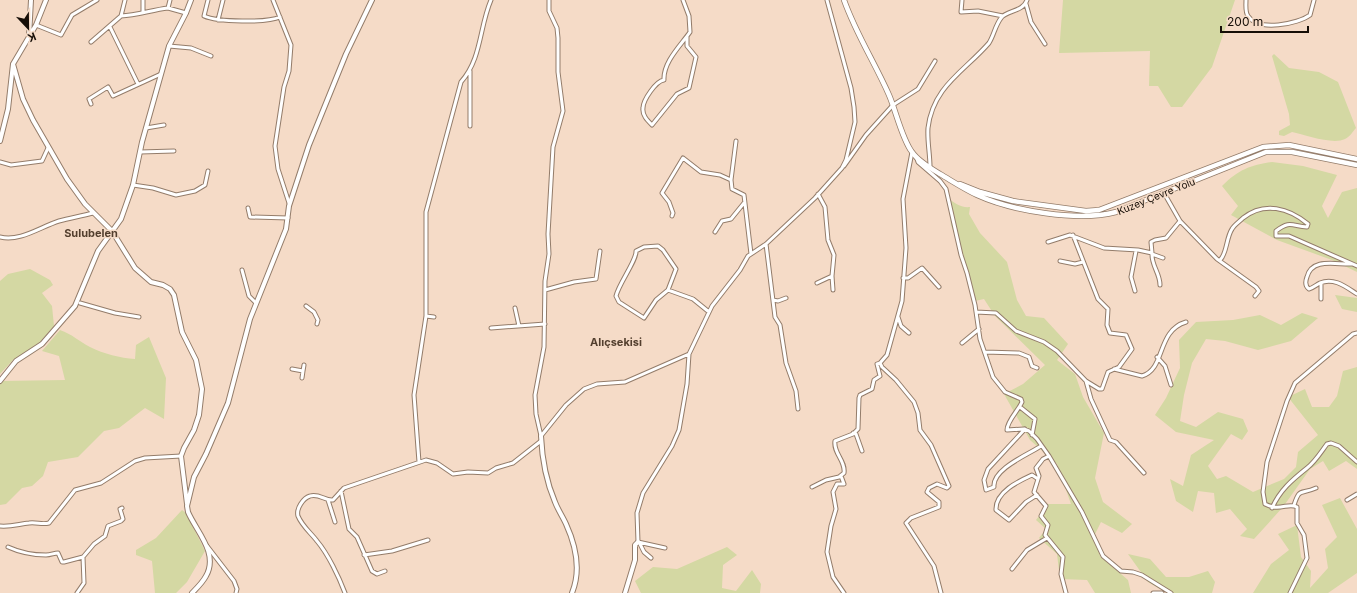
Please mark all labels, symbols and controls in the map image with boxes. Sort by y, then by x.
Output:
north arrow [8,8,48,48]
scale bar [1221,8,1308,34]
text: 200 m [1227,14,1263,29]
text: K [25,29,38,45]
street label: Kuzey Çevre Yolu [1115,175,1197,217]
district label: Sulubelen [64,226,118,240]
district label: Alıçsekisi [590,335,642,349]

